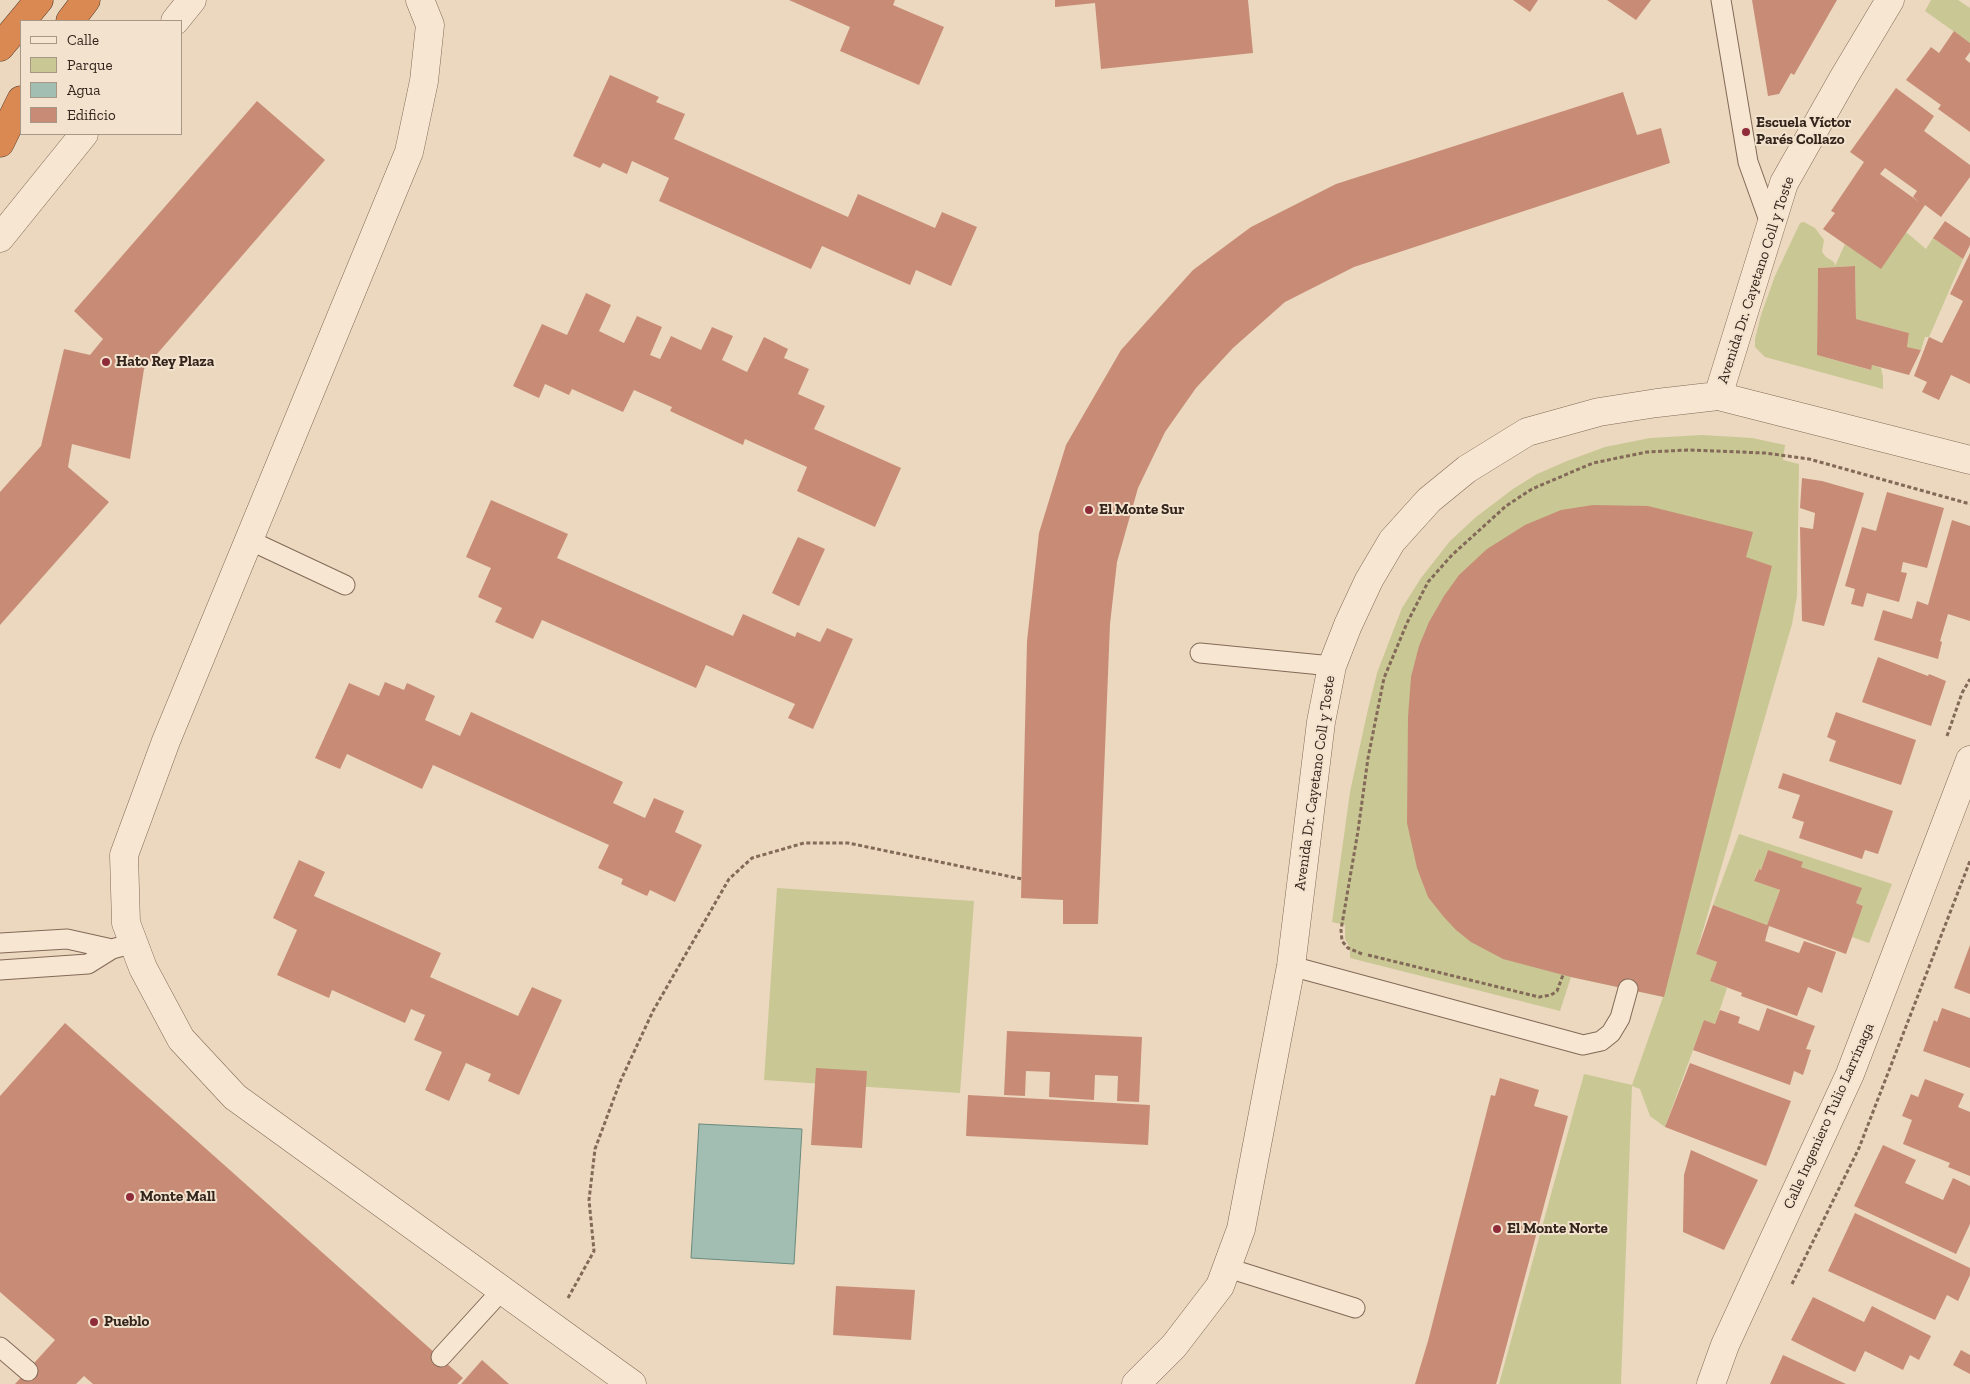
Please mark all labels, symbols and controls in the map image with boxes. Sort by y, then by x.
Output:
legend [20,20,182,135]
text: Calle [67,31,99,49]
text: Parque [67,56,113,74]
text: Agua [67,81,100,99]
text: Edificio [67,106,116,124]
place label: Escuela Víctor Parés Collazo [1756,114,1851,149]
marker: Escuela Víctor Parés Collazo [1740,126,1752,138]
street label: Avenida Dr. Cayetano Coll y Toste [1714,174,1798,386]
place label: Hato Rey Plaza [116,353,214,371]
marker: Hato Rey Plaza [100,356,112,368]
place label: El Monte Sur [1099,501,1185,519]
marker: El Monte Sur [1083,504,1095,516]
street label: Avenida Dr. Cayetano Coll y Toste [1291,674,1339,892]
street label: Calle Ingeniero Tulio Larrínaga [1780,1020,1878,1212]
place label: Monte Mall [140,1188,215,1206]
marker: Monte Mall [124,1191,136,1203]
place label: El Monte Norte [1507,1220,1608,1238]
marker: El Monte Norte [1491,1223,1503,1235]
place label: Pueblo [104,1313,149,1331]
marker: Pueblo [88,1316,100,1328]

